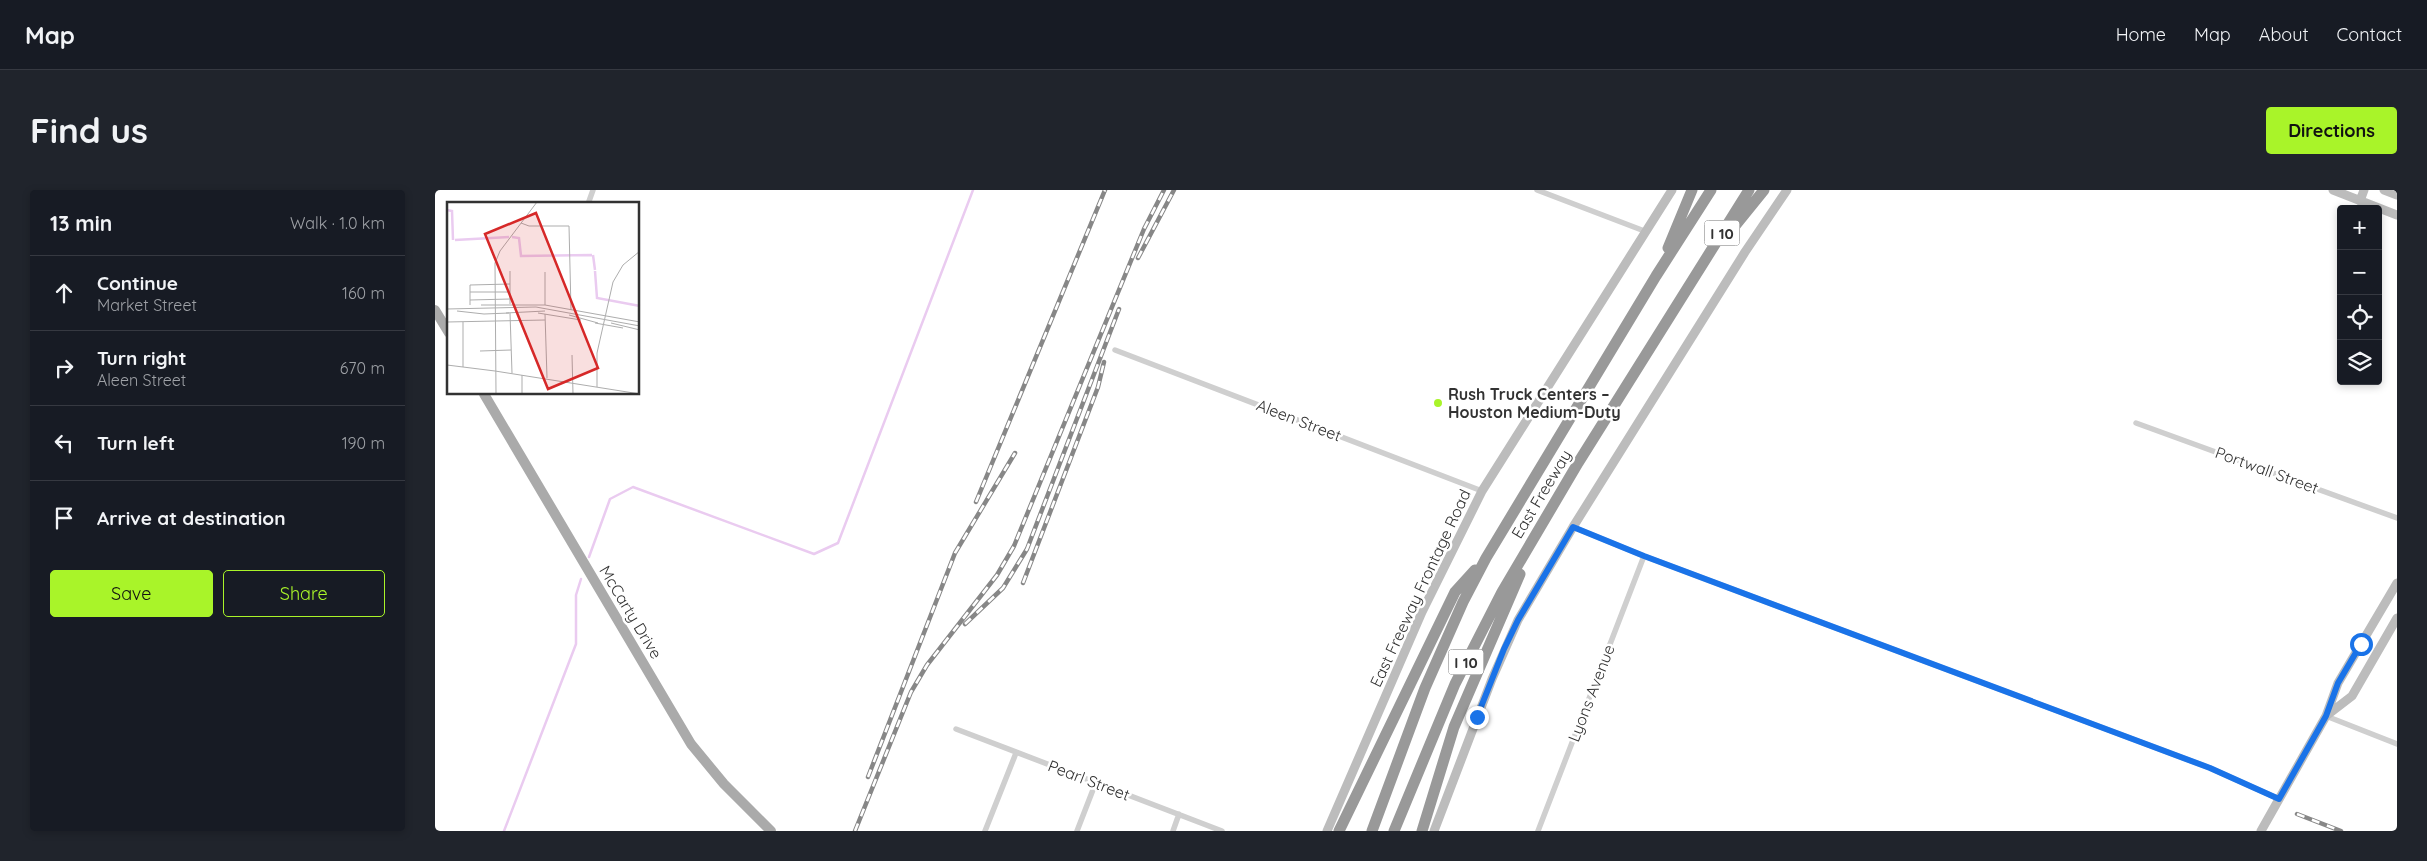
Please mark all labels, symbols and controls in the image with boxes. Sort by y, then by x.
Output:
text: Map [25,20,75,50]
text: Home [2116,23,2166,46]
text: Map [2194,23,2231,46]
text: About [2259,23,2309,46]
text: Contact [2337,23,2402,46]
button: Directions [2266,107,2397,154]
text: Find us [30,108,148,152]
inset map [447,202,640,395]
map controls [2337,205,2382,385]
button: + [2337,205,2382,250]
text: 13 min [50,210,112,236]
text: Walk · 1.0 km [290,213,385,233]
road number: I 10 [1705,220,1739,246]
button: − [2337,250,2382,295]
text: Continue [97,271,178,295]
icon: ahead [50,279,78,307]
text: 160 m [342,283,385,303]
text: Market Street [97,295,197,315]
button: locate [2337,295,2382,340]
button: layers [2337,340,2382,385]
text: Turn right [97,346,186,370]
icon: right [50,354,78,382]
text: 670 m [340,358,385,378]
text: Aleen Street [97,370,186,390]
place label: Rush Truck Centers – Houston Medium-Duty [1448,384,1621,422]
street label: Aleen Street [1254,395,1344,445]
marker: Rush Truck Centers – Houston Medium-Duty [1432,397,1444,409]
icon: left [50,429,78,457]
text: Turn left [97,431,175,455]
text: 190 m [342,433,385,453]
street label: Portwall Street [2213,442,2321,498]
street label: East Freeway [1507,446,1575,542]
street label: East Freeway Frontage Road [1365,486,1475,690]
icon: arrive [50,504,78,532]
text: Arrive at destination [97,506,286,530]
street label: McCarty Drive [595,562,667,662]
button: Save [50,570,213,617]
button: Share [223,570,385,617]
route start [2350,633,2373,656]
street label: Lyons Avenue [1563,641,1619,745]
road number: I 10 [1449,650,1483,674]
route end [1466,706,1489,729]
street label: Pearl Street [1045,755,1133,805]

